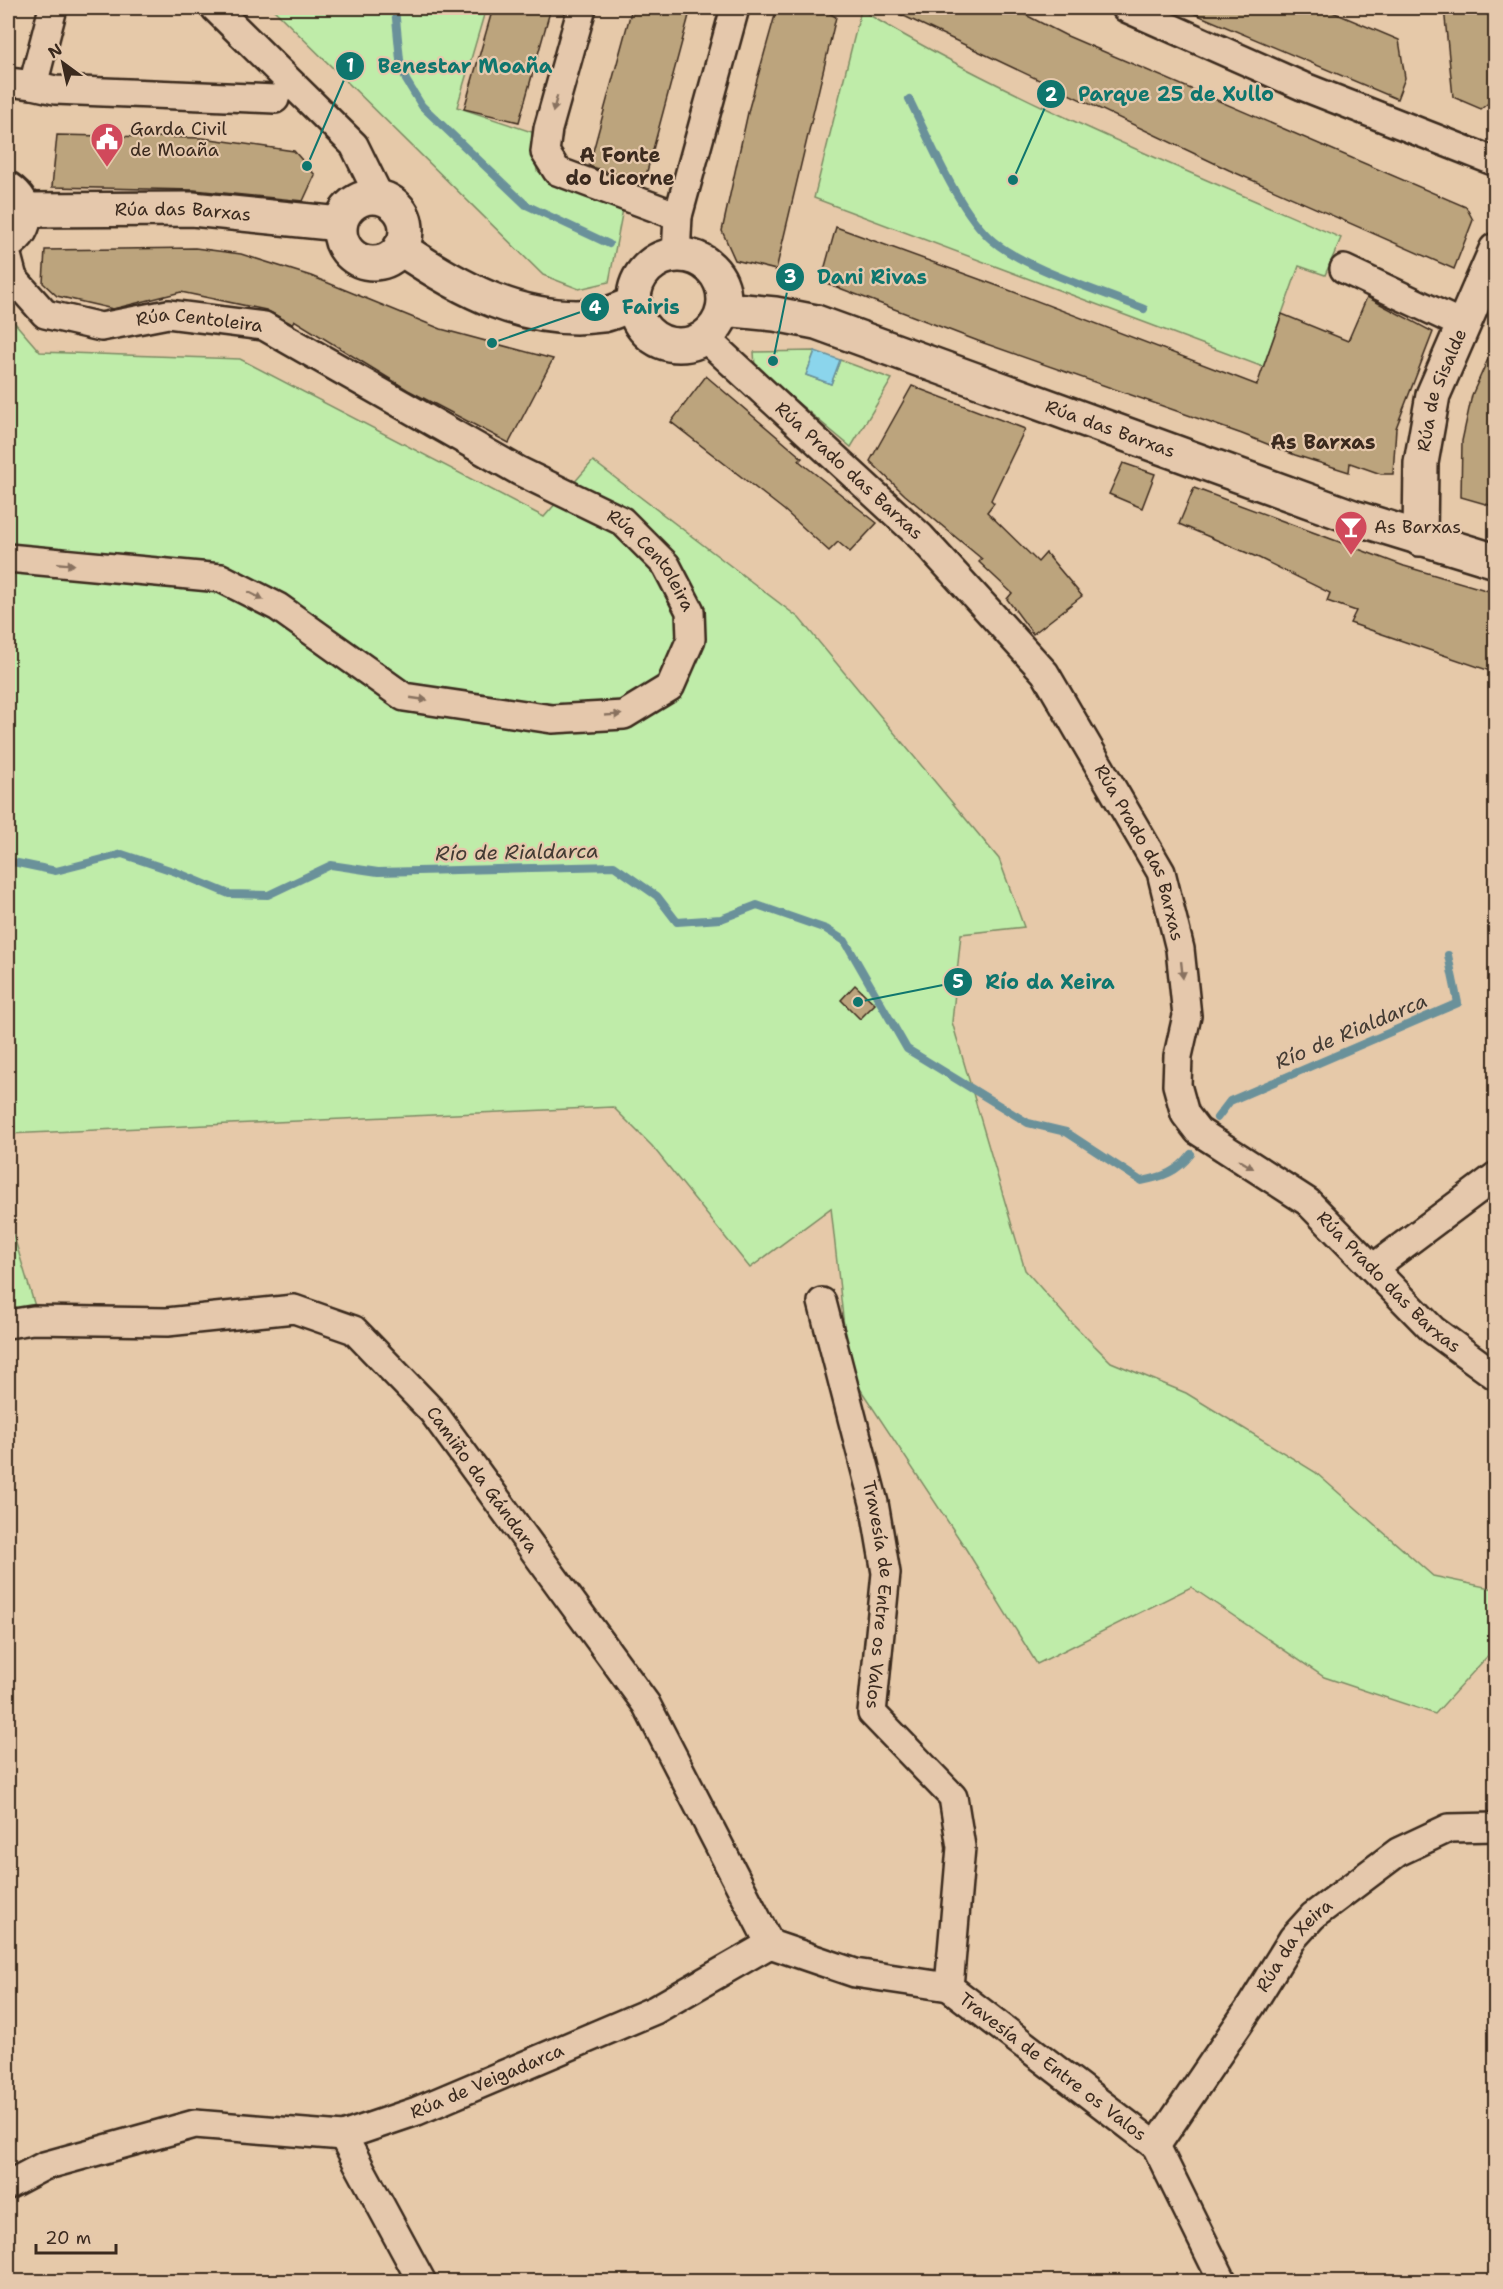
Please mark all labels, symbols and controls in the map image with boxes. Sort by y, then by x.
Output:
north arrow [33,33,93,93]
text: N [44,39,66,63]
callout: Benestar Moaña [335,47,564,85]
text: Benestar Moaña [378,53,553,79]
text: 1 [346,54,354,78]
callout: Parque 25 de Xullo [1036,75,1286,113]
text: Parque 25 de Xullo [1078,81,1274,107]
text: 2 [1045,83,1058,107]
one-way arrow [549,95,559,113]
place label: Garda Civil de Moaña [130,117,228,162]
public building icon: Garda Civil de Moaña [89,121,125,168]
district label: A Fonte do Licorne [566,142,674,191]
street label: Rúa das Barxas [115,197,252,227]
callout: Dani Rivas [775,258,939,296]
text: Dani Rivas [817,264,927,290]
text: 3 [784,265,796,289]
callout: Fairis [580,288,692,326]
text: Fairis [622,294,680,320]
text: 4 [589,296,602,320]
street label: Rúa Centoleira [134,302,264,338]
street label: Rúa de Sisalde [1411,325,1472,453]
street label: Rúa das Barxas [1042,394,1178,463]
street label: Rúa Prado das Barxas [770,397,928,545]
district label: As Barxas [1271,429,1375,455]
street label: Rúa Centoleira [603,504,700,615]
bar icon: As Barxas [1333,509,1369,556]
place label: As Barxas [1374,515,1461,539]
one-way arrow [56,559,75,569]
one-way arrow [247,591,264,601]
one-way arrow [410,695,429,704]
one-way arrow [603,711,622,720]
street label: Rúa Prado das Barxas [1089,760,1190,943]
water label: Río de Rialdarca [435,838,599,866]
one-way arrow [1177,960,1187,979]
callout: Río da Xeira [943,963,1127,1001]
text: Río da Xeira [985,969,1115,995]
text: 5 [952,970,964,994]
water label: Río de Rialdarca [1271,987,1431,1075]
one-way arrow [1238,1159,1254,1170]
street label: Rúa Prado das Barxas [1311,1206,1466,1358]
street label: Camiño da Gándara [421,1401,544,1558]
street label: Travesía de Entre os Valos [857,1478,899,1710]
street label: Rúa da Xeira [1250,1893,1337,1997]
street label: Travesía de Entre os Valos [954,1987,1151,2146]
street label: Rúa de Veigadarca [407,2038,567,2124]
scale bar [36,2217,116,2255]
text: 20 m [45,2226,91,2250]

